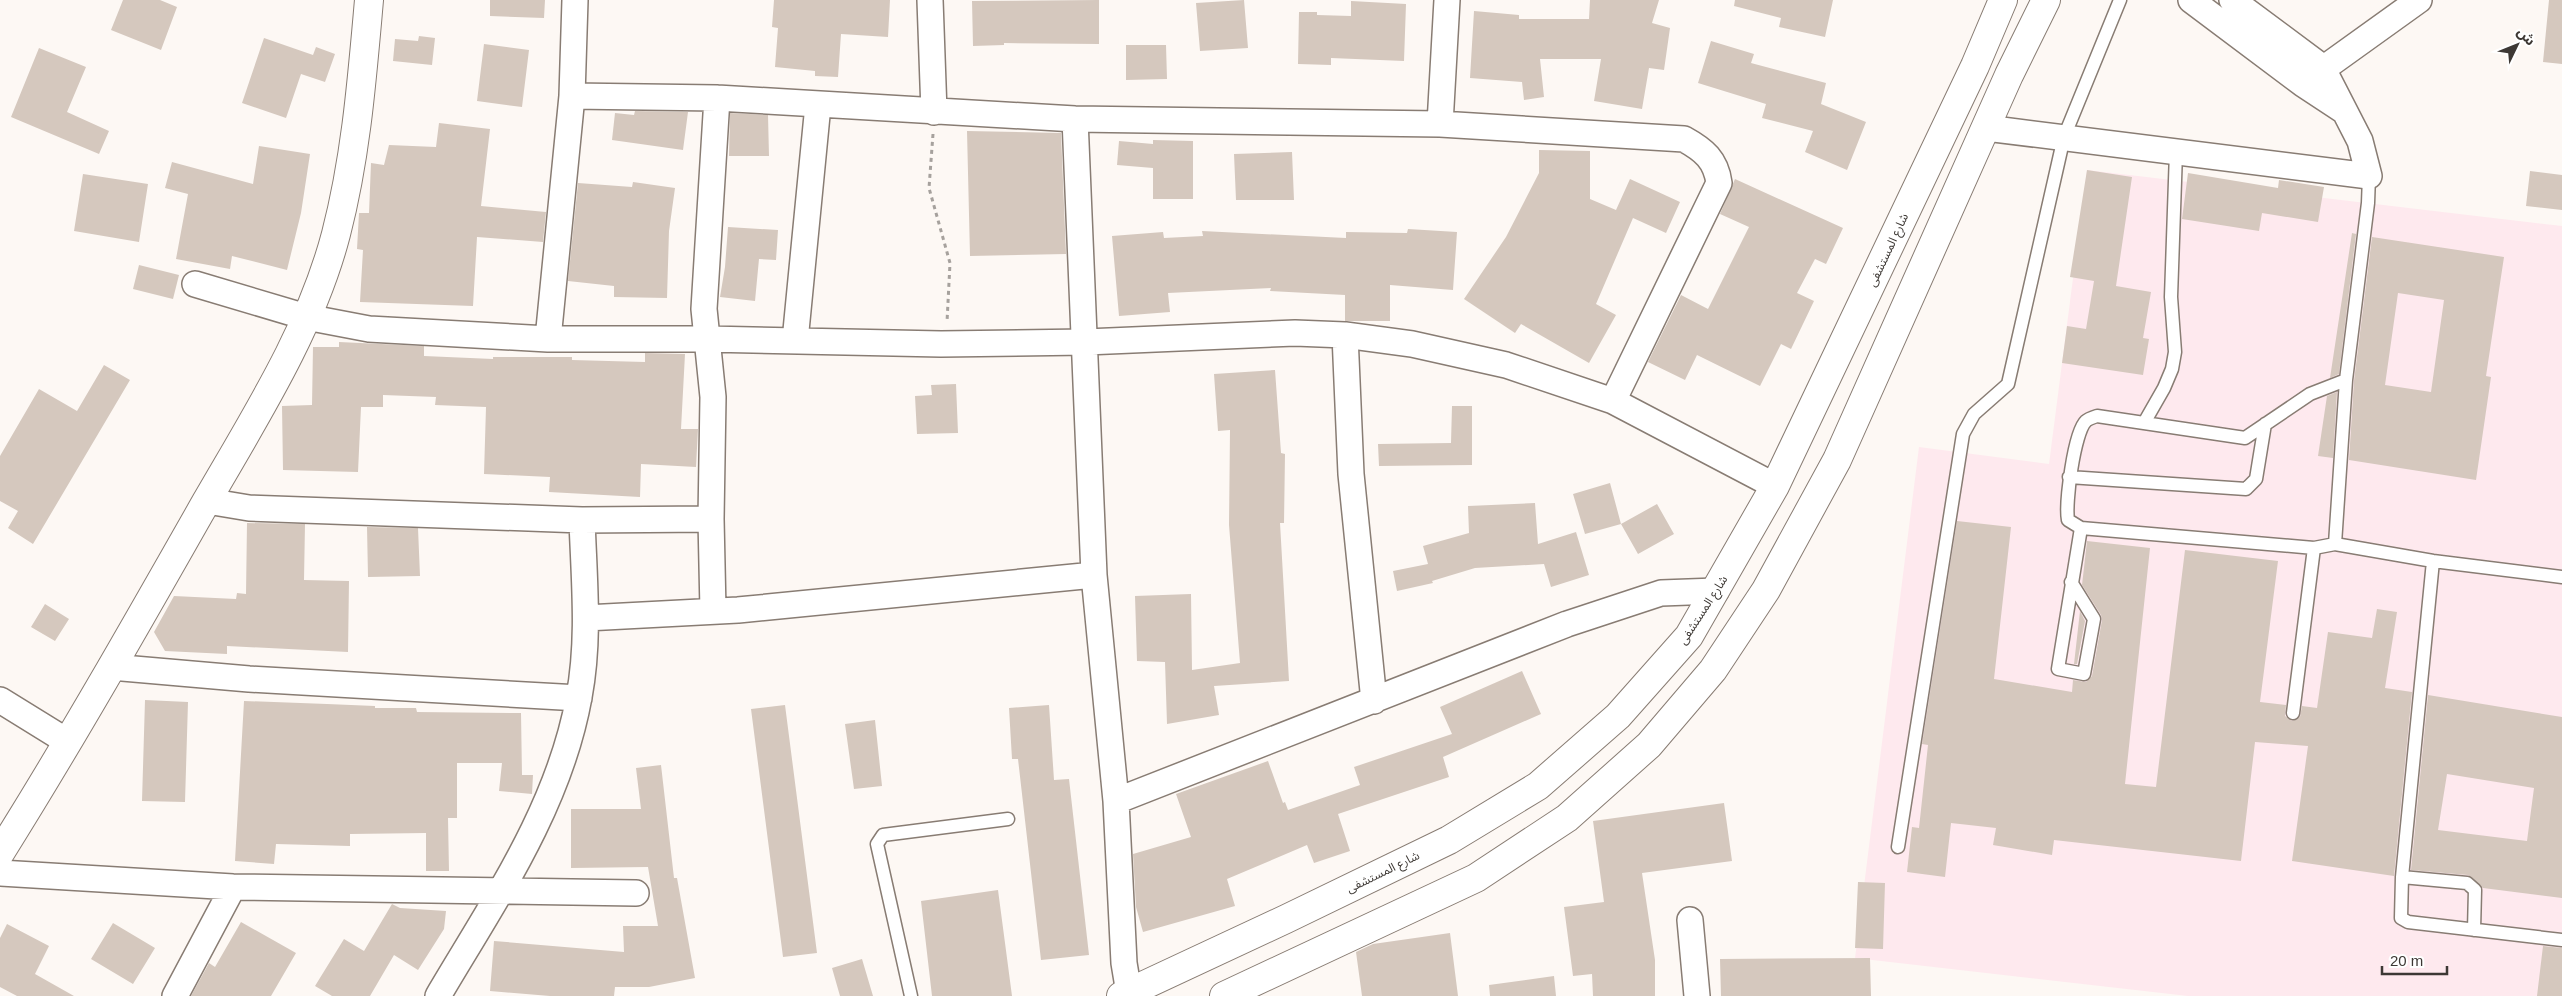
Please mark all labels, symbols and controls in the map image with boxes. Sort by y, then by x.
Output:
north arrow [2492,20,2542,70]
text: ش [2514,24,2539,49]
street label: شارع المستشفى [1865,211,1913,290]
street label: شارع المستشفى [1676,573,1732,648]
street label: شارع المستشفى [1344,848,1423,897]
scale bar [2382,944,2447,976]
text: 20 m [2390,952,2423,969]

